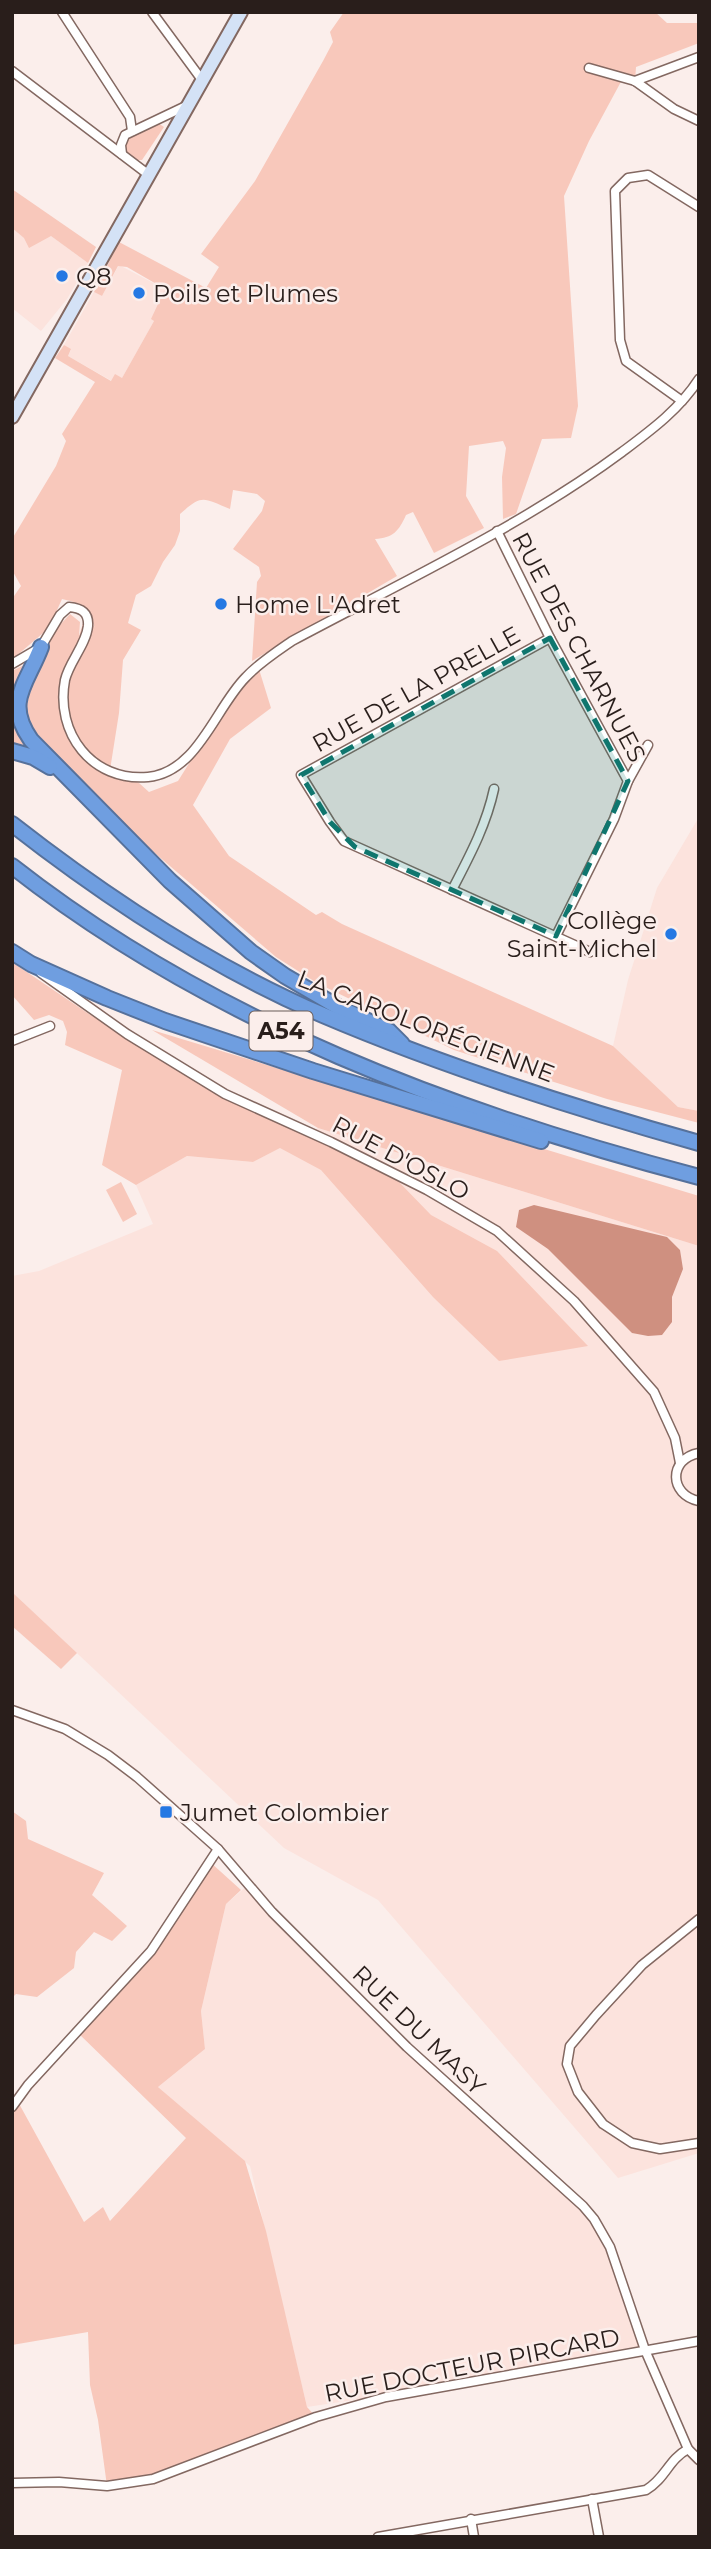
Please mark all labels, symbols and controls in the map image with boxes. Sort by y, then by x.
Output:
place label: Q8 [76,262,111,291]
marker: Q8 [54,268,70,284]
place label: Poils et Plumes [153,279,338,308]
marker: Poils et Plumes [131,285,147,301]
street label: RUE DES CHARNUES [506,527,652,767]
place label: Home L'Adret [235,590,401,619]
marker: Home L'Adret [213,596,229,612]
street label: RUE DE LA PRELLE [307,620,525,758]
place label: Collège Saint-Michel [507,906,657,963]
marker: Collège Saint-Michel [663,926,679,942]
street label: LA CAROLORÉGIENNE [293,964,559,1088]
road number: A54 [250,1012,312,1050]
street label: RUE D'OSLO [327,1110,475,1206]
place label: Jumet Colombier [179,1798,389,1827]
marker: Jumet Colombier [158,1804,174,1820]
street label: RUE DU MASY [346,1959,492,2101]
street label: RUE DOCTEUR PIRCARD [322,2322,622,2408]

